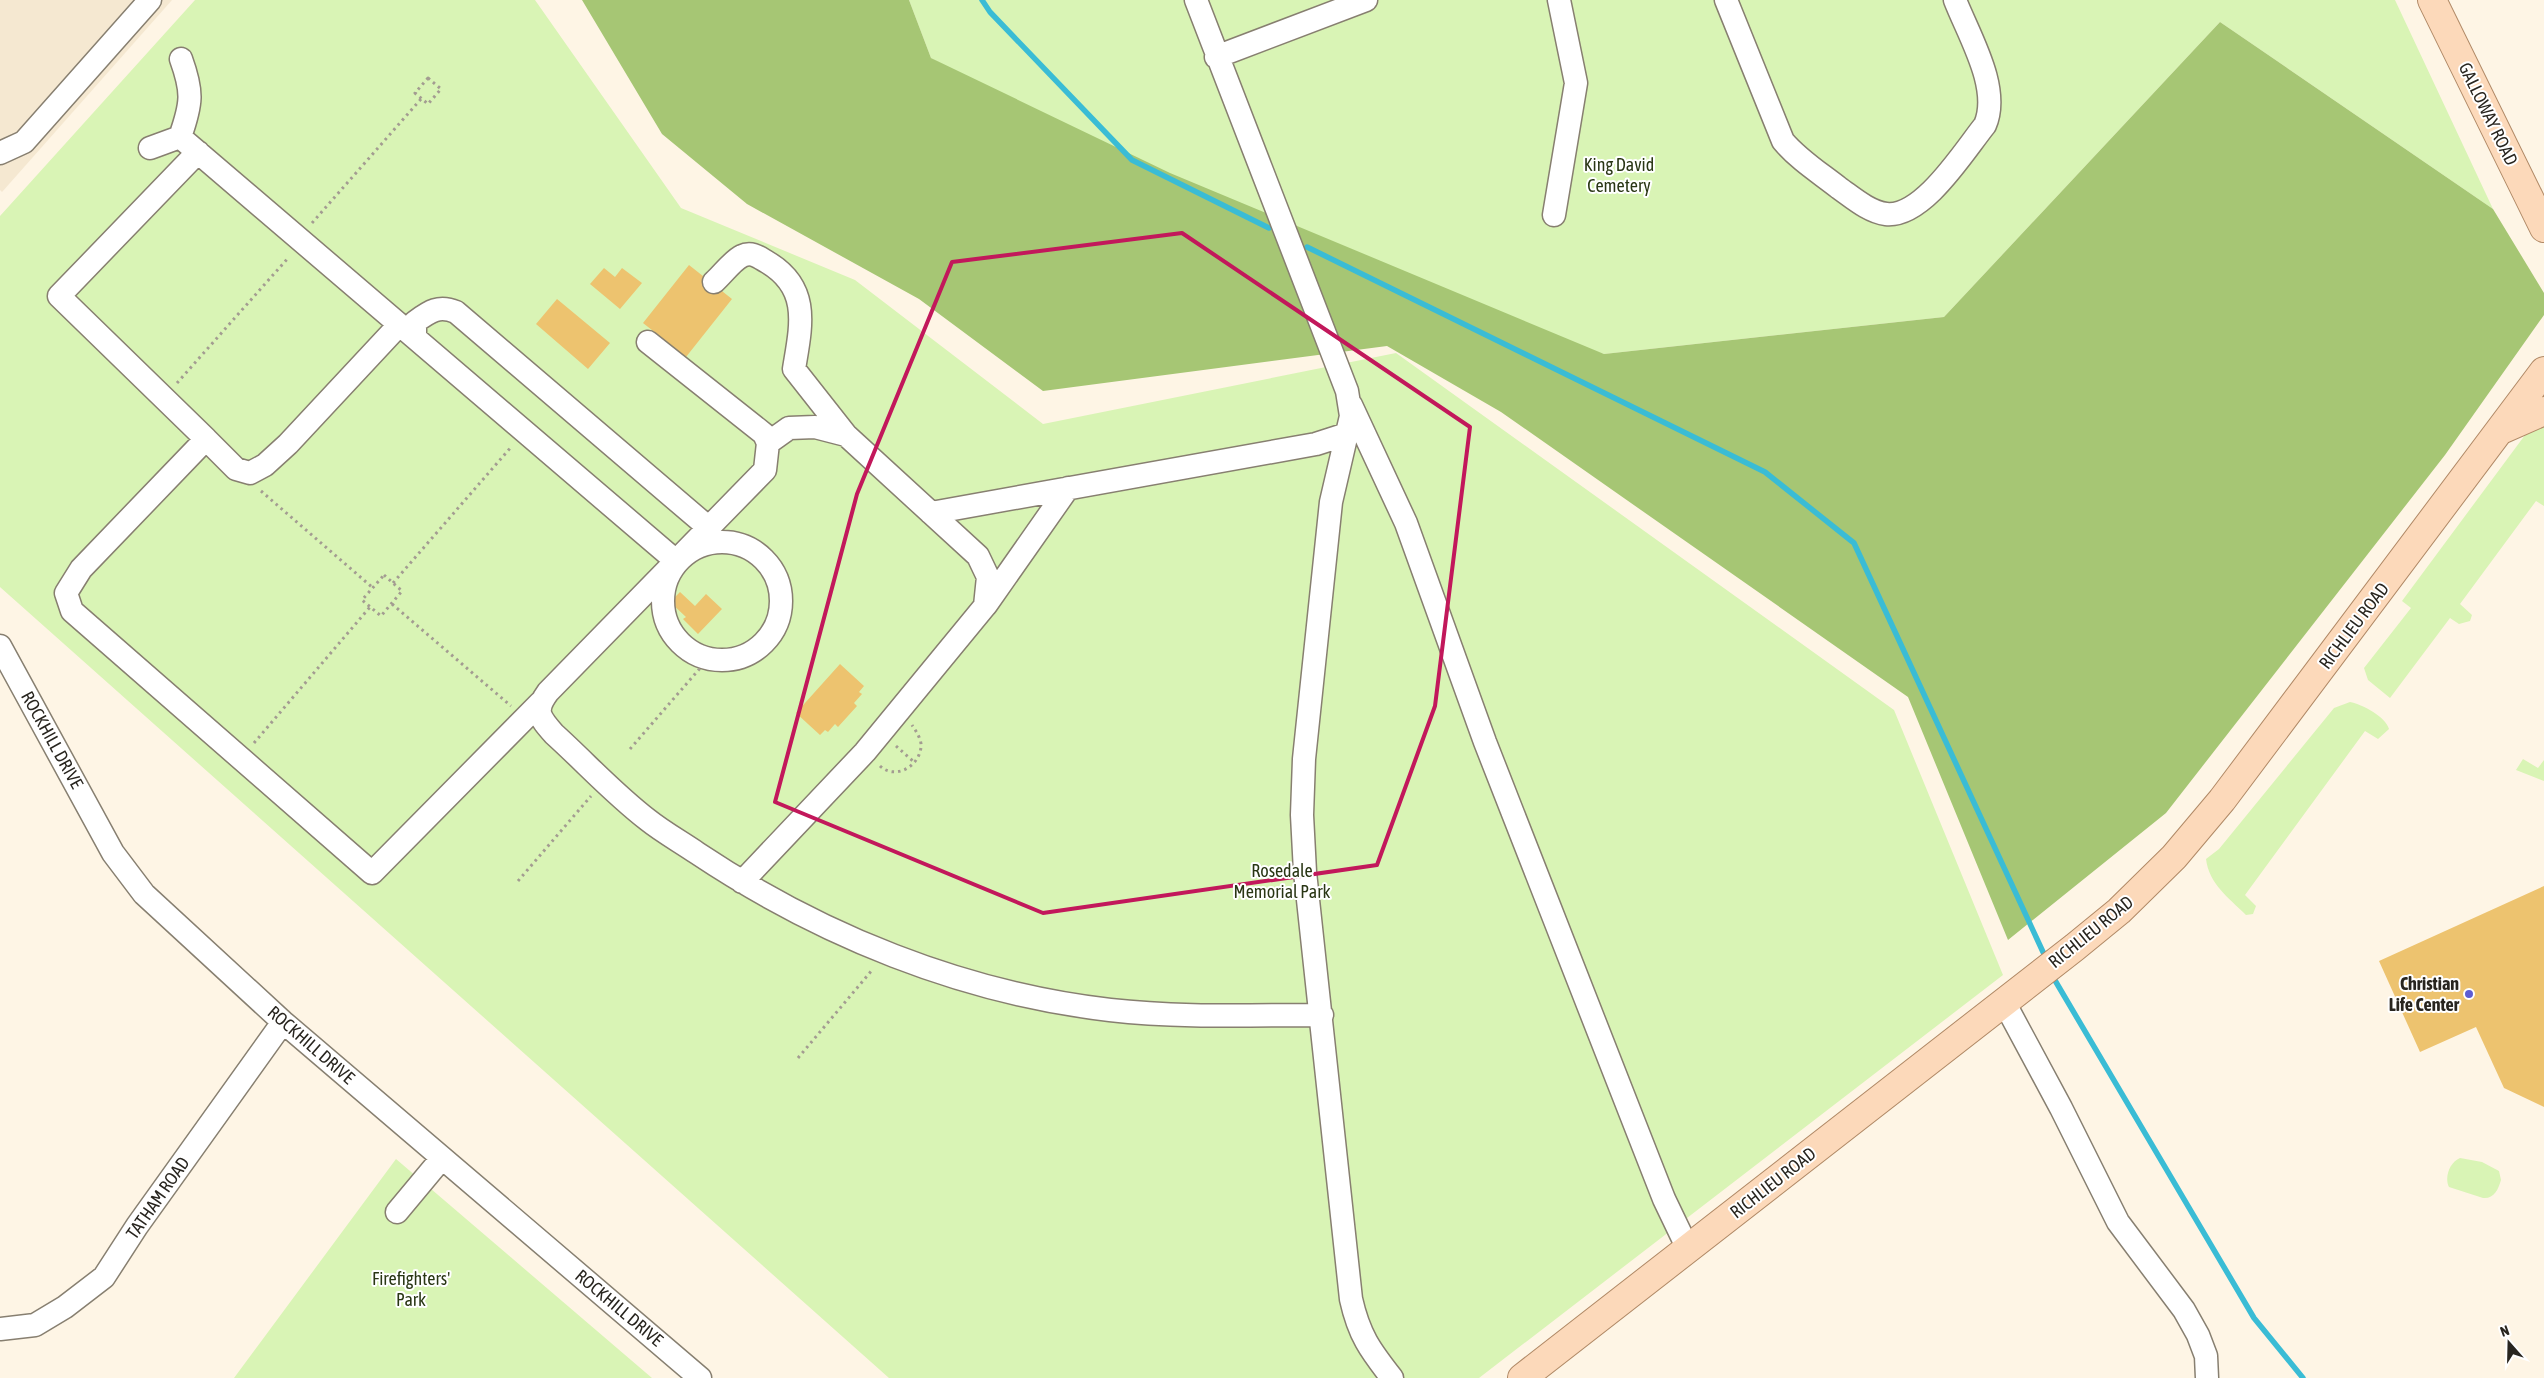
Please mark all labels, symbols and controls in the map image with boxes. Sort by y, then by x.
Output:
street label: GALLOWAY ROAD [2455,59,2522,169]
park label: King David Cemetery [1584,154,1654,196]
street label: RICHLIEU ROAD [2314,578,2393,673]
street label: ROCKHILL DRIVE [17,687,88,792]
park label: Rosedale Memorial Park [1234,860,1330,902]
street label: RICHLIEU ROAD [2044,891,2137,972]
place label: Christian Life Center [2389,973,2460,1015]
marker: Christian Life Center [2463,988,2475,1000]
street label: ROCKHILL DRIVE [264,1001,359,1088]
street label: RICHLIEU ROAD [1726,1143,1820,1222]
street label: TATHAM ROAD [122,1153,194,1243]
street label: ROCKHILL DRIVE [571,1265,668,1351]
park label: Firefighters' Park [372,1268,450,1310]
north arrow [2484,1318,2534,1368]
text: N [2498,1322,2511,1340]

